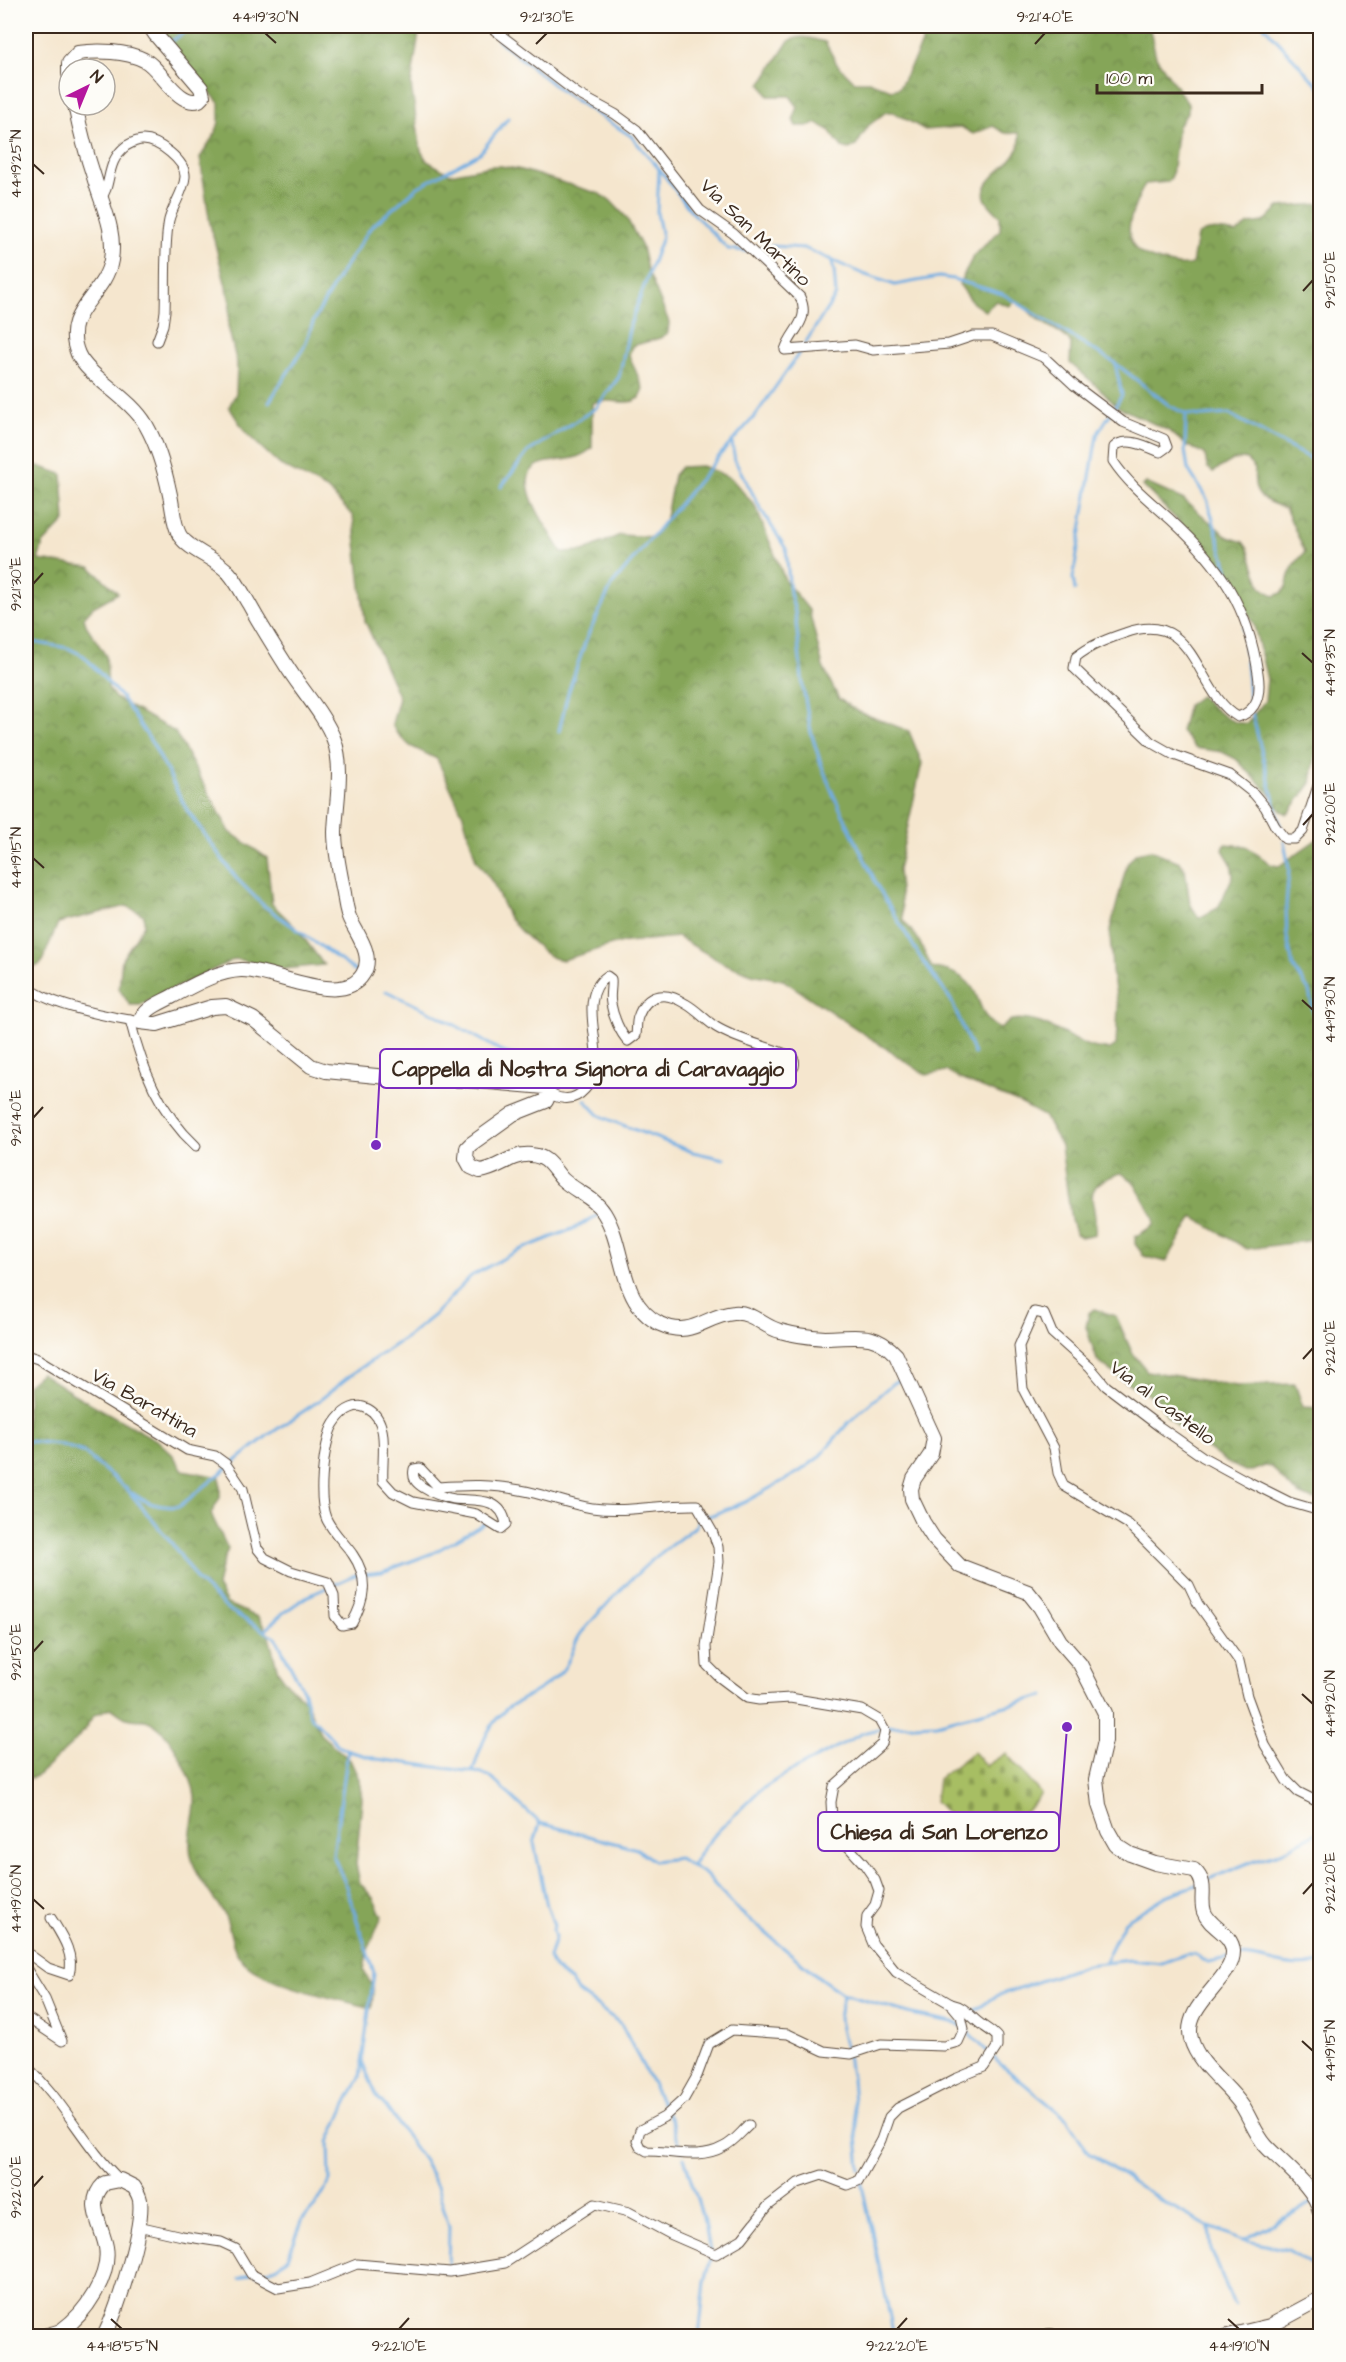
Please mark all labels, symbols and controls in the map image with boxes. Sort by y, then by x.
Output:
text: 44°19'30"N [232,7,298,28]
text: 9°21'30"E [520,7,574,28]
text: 9°21'40"E [1017,7,1074,28]
north arrow [57,57,117,117]
scale bar [1097,57,1262,95]
text: N [85,65,108,88]
text: 100 m [1106,66,1152,91]
text: 44°19'25"N [6,130,27,198]
street label: Via San Martino [693,172,817,293]
text: 9°21'50"E [1320,251,1341,309]
text: 9°21'30"E [6,557,27,611]
text: 44°19'35"N [1320,629,1341,697]
text: 9°22'00"E [1320,782,1341,845]
text: 44°19'15"N [6,827,27,889]
text: 44°19'30"N [1320,977,1341,1043]
callout: Cappella di Nostra Signora di Caravaggio [380,1049,796,1088]
text: Cappella di Nostra Signora di Caravaggio [392,1055,784,1086]
text: 9°21'40"E [6,1089,27,1146]
text: 9°22'10"E [1320,1320,1341,1376]
street label: Via al Castello [1104,1354,1221,1452]
street label: Via Barattina [86,1361,203,1445]
text: 9°21'50"E [6,1623,27,1681]
text: 44°19'20"N [1320,1670,1341,1738]
callout: Chiesa di San Lorenzo [818,1812,1059,1851]
text: Chiesa di San Lorenzo [831,1818,1048,1847]
text: 9°22'20"E [1320,1852,1341,1914]
text: 44°19'00"N [6,1865,27,1933]
text: 44°19'15"N [1320,2020,1341,2082]
text: 9°22'00"E [6,2155,27,2218]
text: 44°18'55"N [86,2336,158,2357]
text: 9°22'10"E [371,2336,427,2357]
text: 9°22'20"E [866,2336,928,2357]
text: 44°19'10"N [1209,2336,1269,2357]

